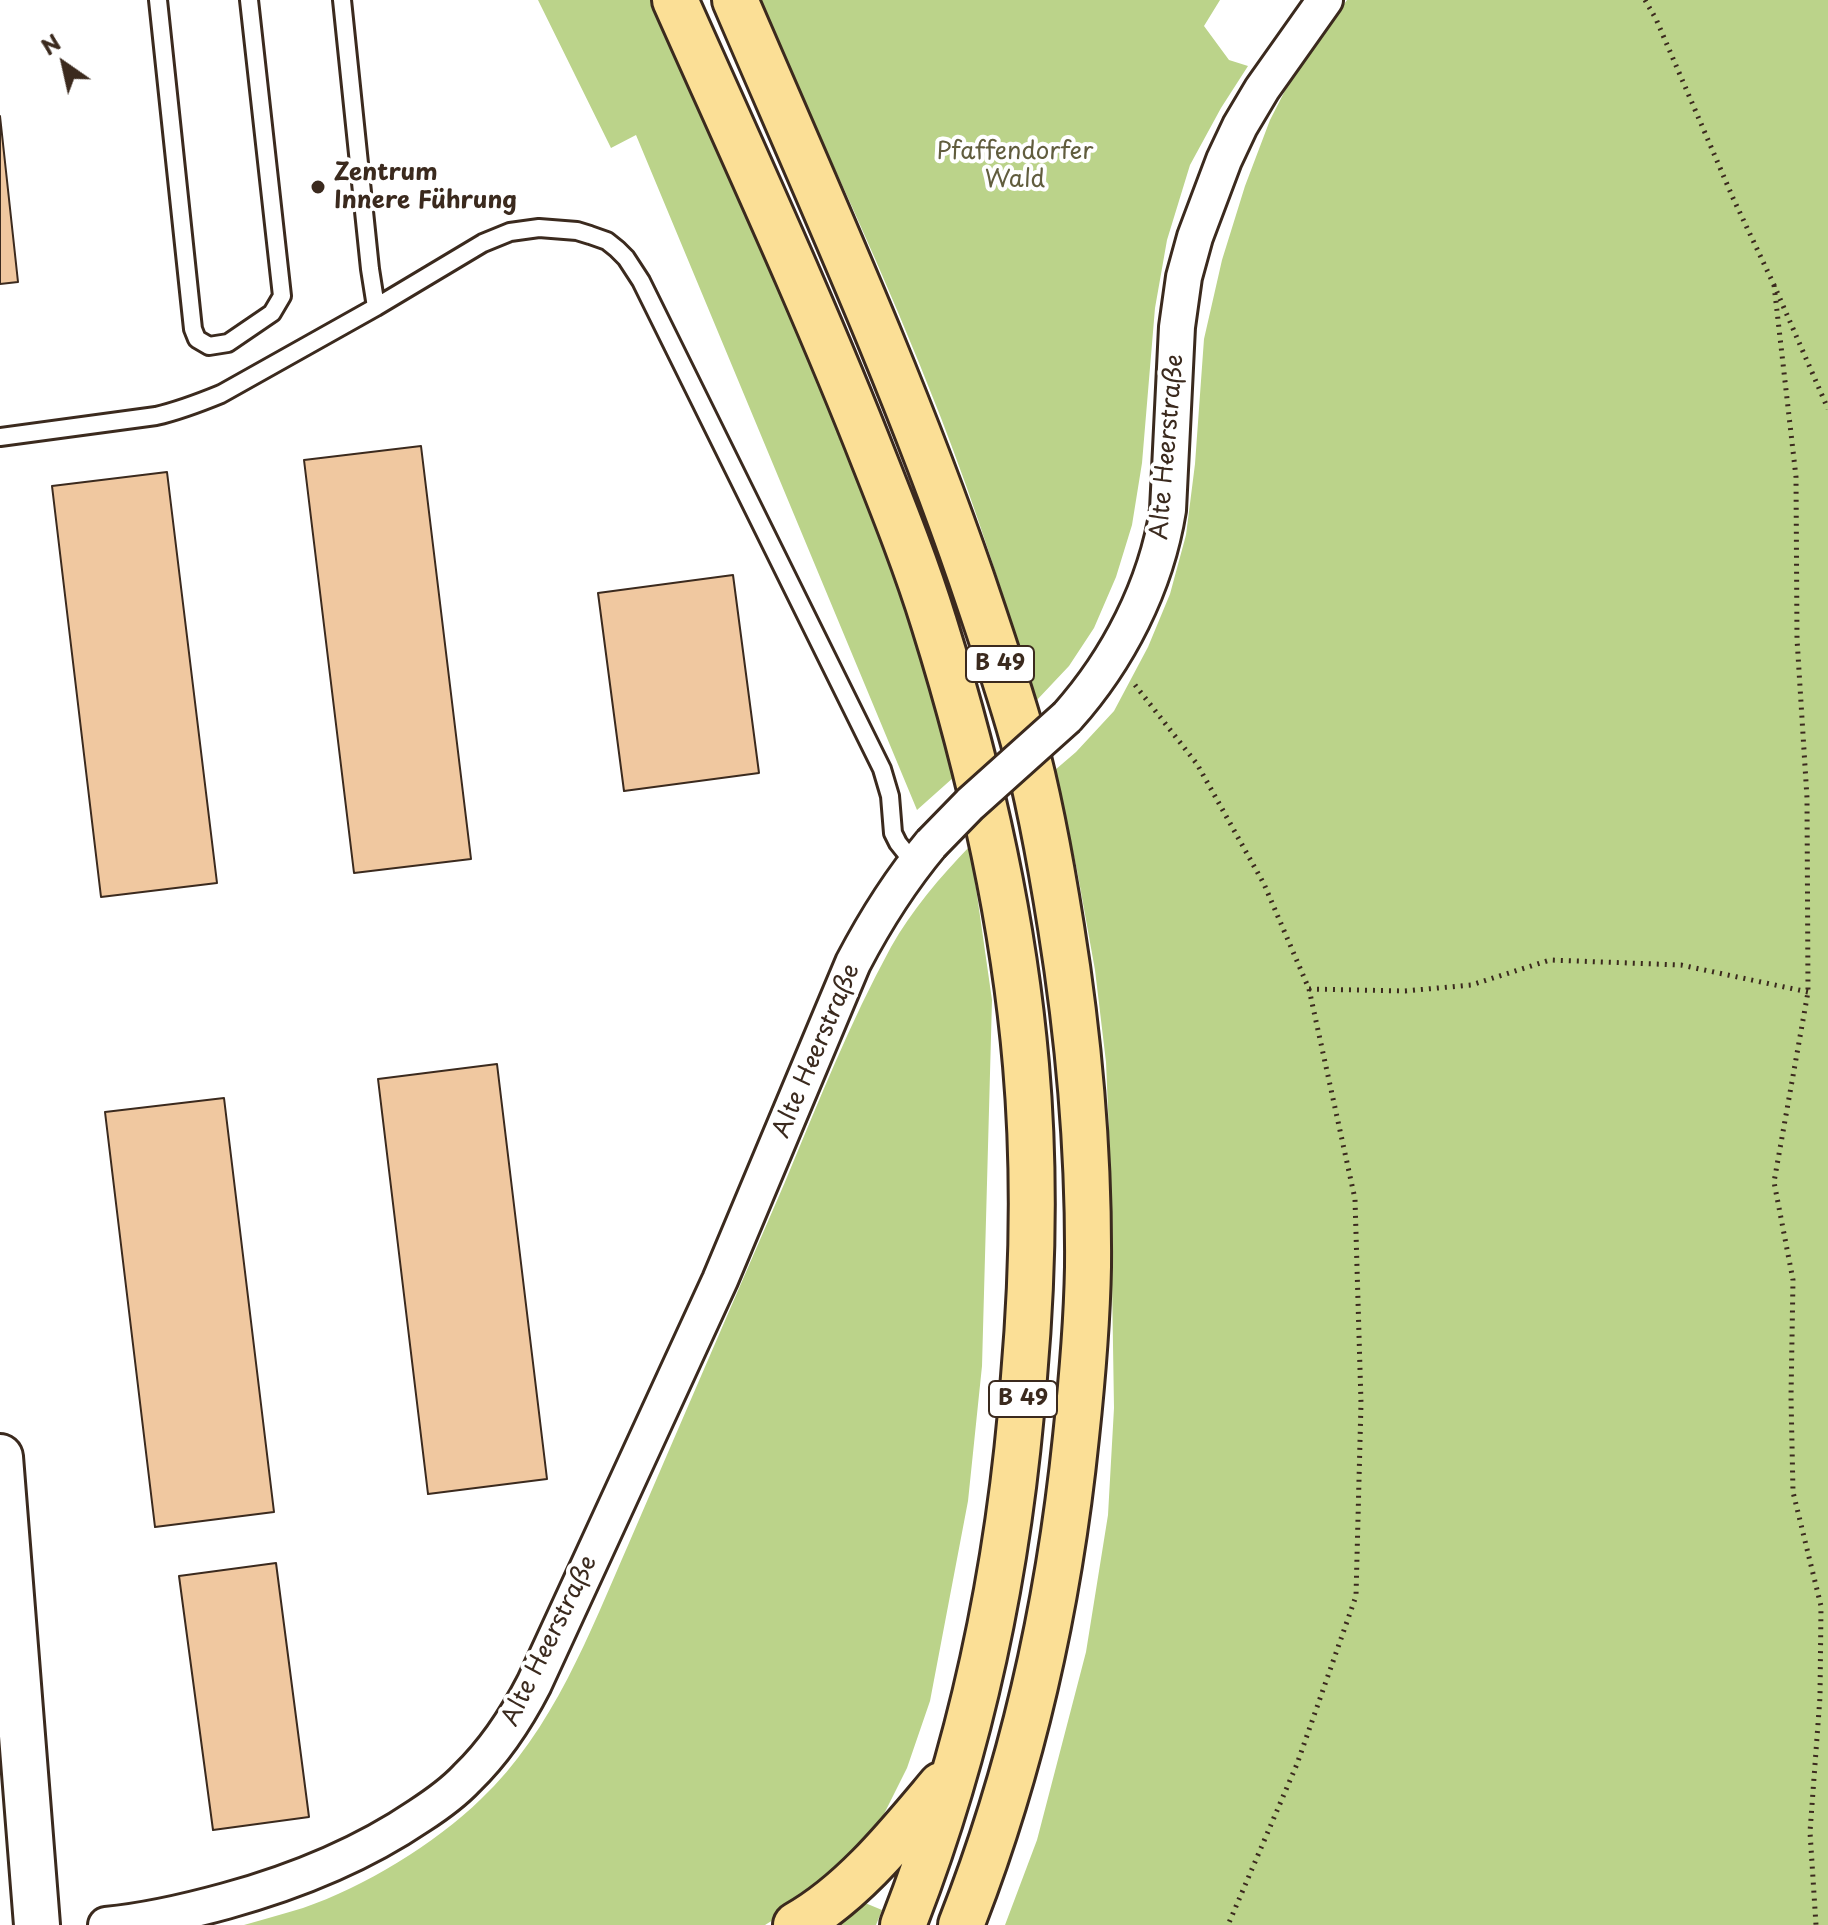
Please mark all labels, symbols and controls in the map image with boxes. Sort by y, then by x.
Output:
north arrow [24,24,104,104]
text: N [34,25,67,62]
park label: Pfaffendorfer Wald [937,138,1093,194]
place label: Zentrum Innere Führung [334,159,517,215]
marker: Zentrum Innere Führung [309,178,327,196]
street label: Alte Heerstraße [1146,353,1190,541]
road number: B 49 [966,646,1034,682]
street label: Alte Heerstraße [767,960,867,1142]
road number: B 49 [989,1381,1057,1417]
street label: Alte Heerstraße [496,1551,604,1731]

